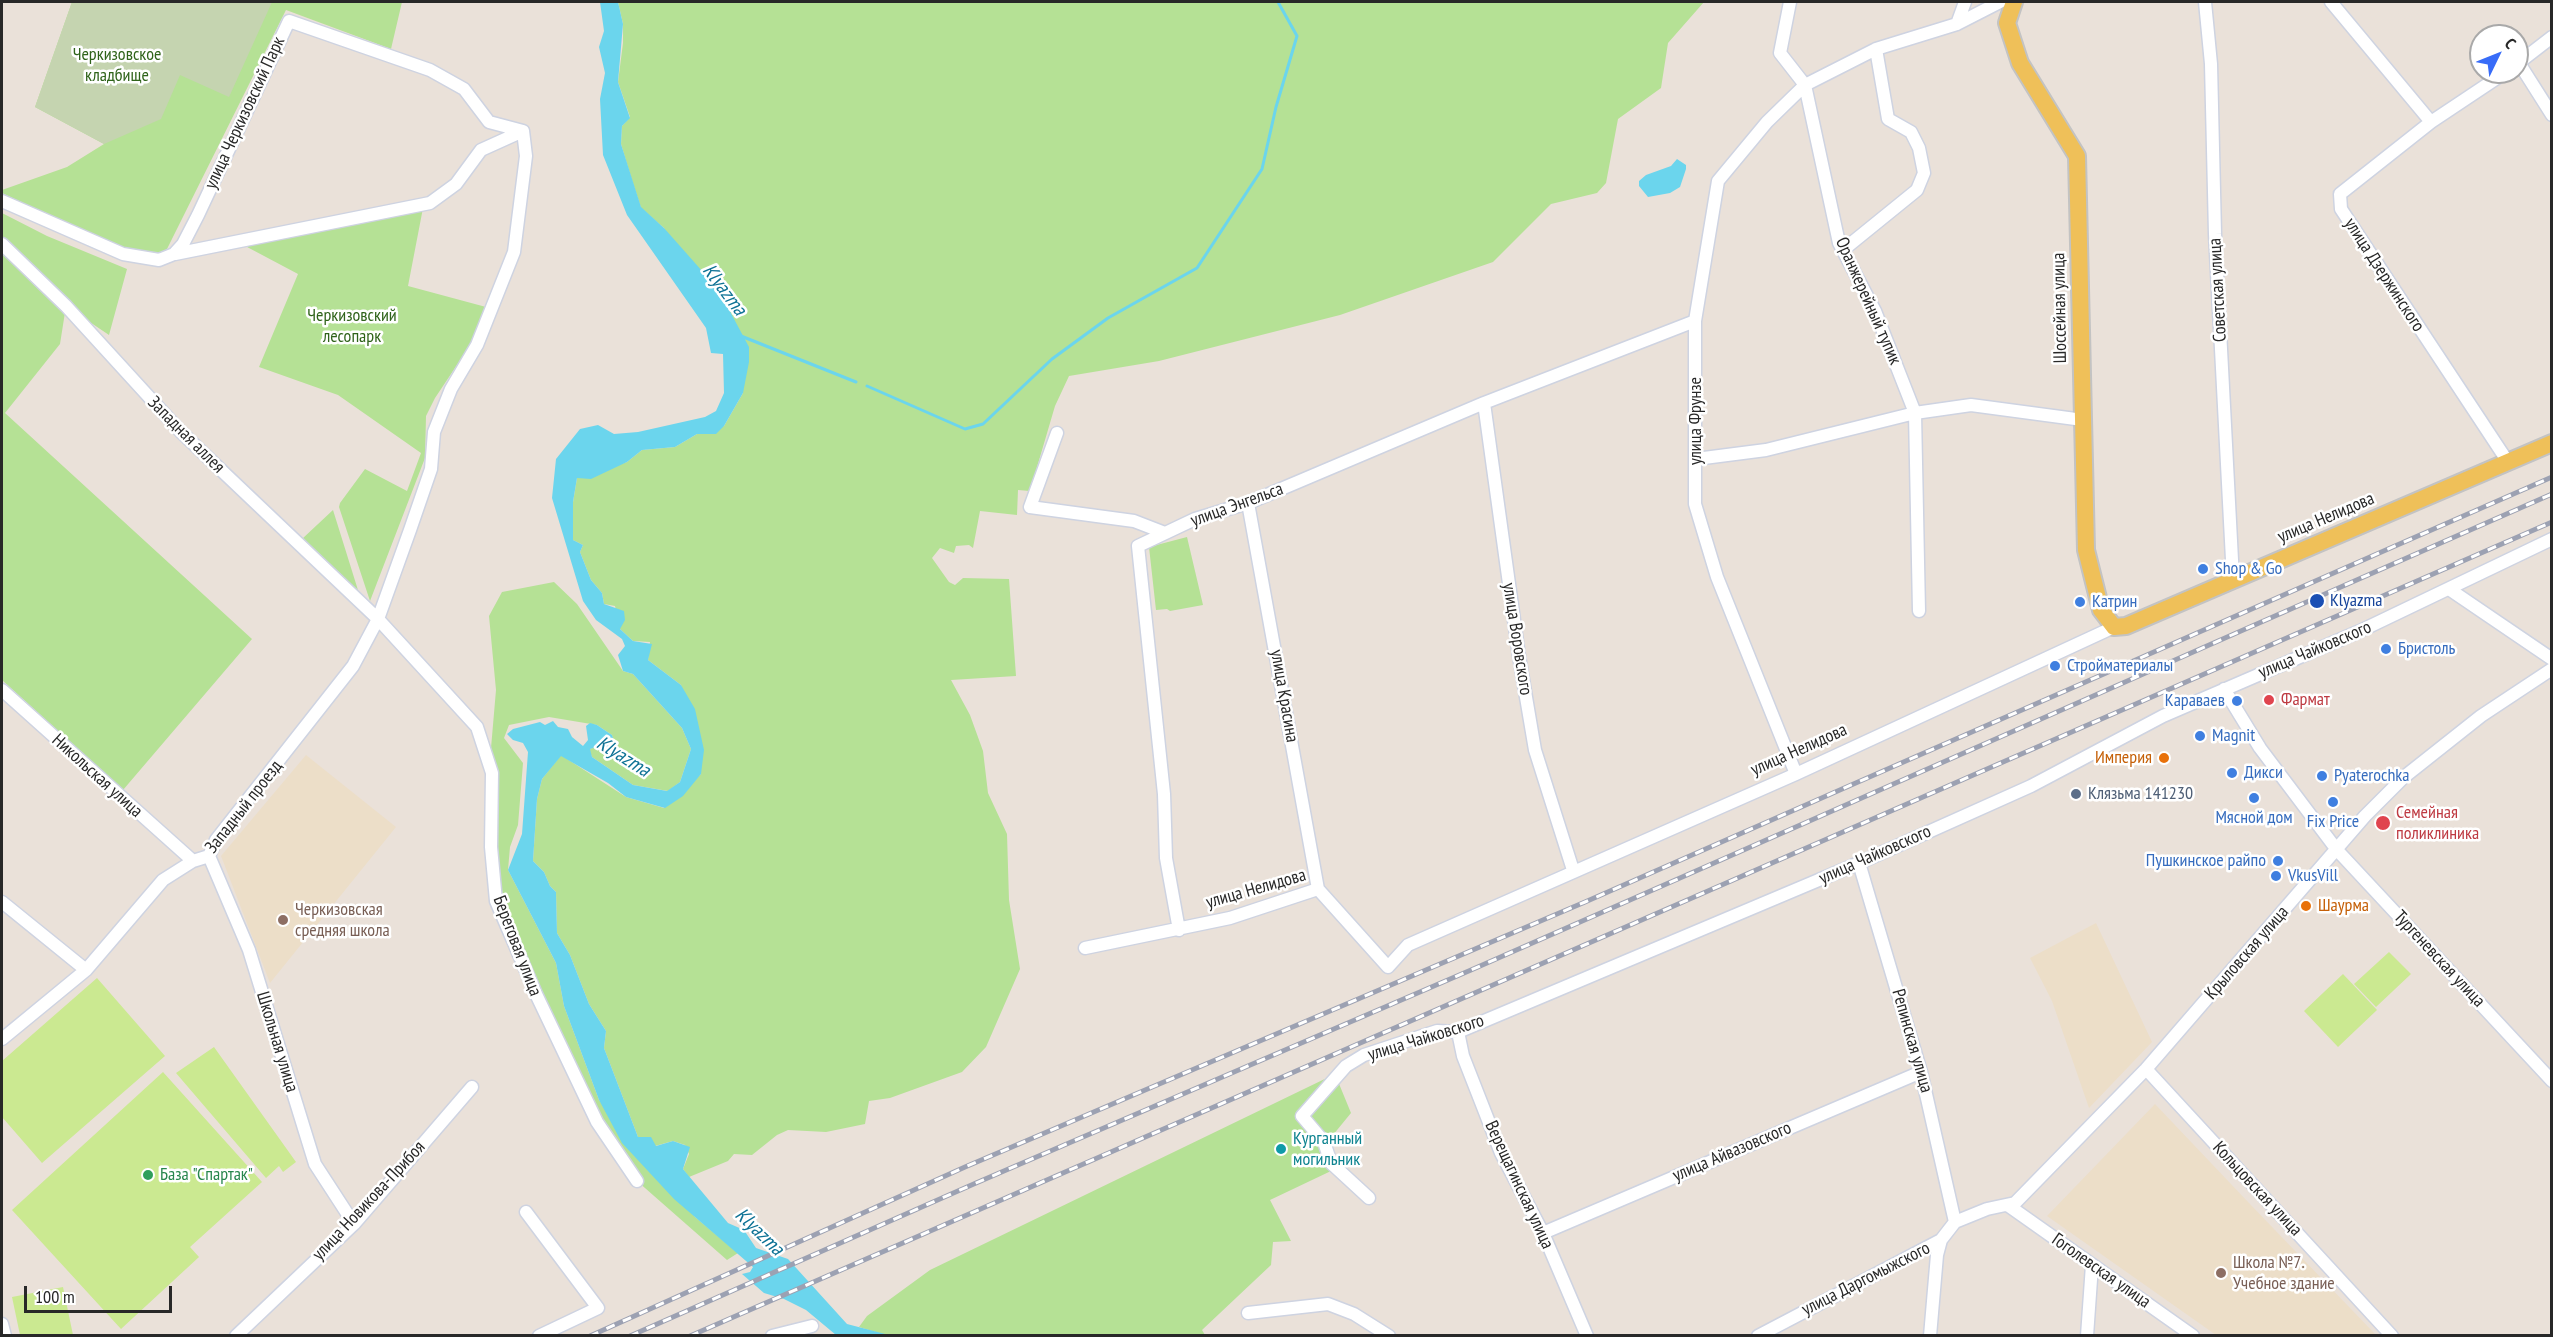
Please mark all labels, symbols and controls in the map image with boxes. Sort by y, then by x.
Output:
north arrow [2469,24,2529,84]
street label: улица Черкизовский Парк [200,33,290,193]
text: С [2501,34,2521,53]
park label: Черкизовское кладбище [73,44,161,86]
street label: улица Дзержинского [2339,214,2429,336]
street label: Оранжерейный тупик [1830,234,1906,368]
street label: Советская улица [2204,237,2232,343]
street label: Шоссейная улица [2048,253,2072,363]
water label: Klyazma [697,260,751,320]
park label: Черкизовский лесопарк [307,305,397,348]
street label: улица Фрунзе [1685,377,1707,465]
street label: Западная аллея [143,392,229,478]
street label: улица Энгельса [1188,478,1286,532]
street label: улица Нелидова [2274,488,2378,548]
place label: Shop & Go [2215,558,2282,580]
marker: Shop & Go [2196,562,2210,576]
street label: улица Воровского [1497,581,1537,697]
place label: Klyazma [2330,590,2382,612]
place label: Катрин [2092,591,2137,613]
marker: Klyazma [2308,592,2326,610]
marker: Катрин [2073,595,2087,609]
street label: улица Чайковского [2255,617,2375,683]
place label: Бристоль [2398,638,2455,660]
marker: Бристоль [2379,642,2393,656]
street label: улица Красина [1265,648,1303,744]
place label: Стройматериалы [2067,655,2173,677]
marker: Стройматериалы [2048,659,2062,673]
place label: Фармат [2281,689,2330,711]
place label: Караваев [2165,690,2225,712]
marker: Фармат [2262,693,2276,707]
marker: Караваев [2230,694,2244,708]
street label: улица Нелидова [1748,719,1850,781]
place label: Magnit [2212,725,2255,747]
marker: Magnit [2193,729,2207,743]
street label: Никольская улица [47,730,147,822]
water label: Klyazma [592,731,654,783]
place label: Империя [2095,747,2152,769]
marker: Империя [2157,751,2171,765]
street label: Западный проезд [201,756,287,858]
place label: Дикси [2244,762,2283,784]
place label: Pyaterochka [2334,765,2410,787]
marker: Дикси [2225,766,2239,780]
marker: Pyaterochka [2315,769,2329,783]
place label: Клязьма 141230 [2088,783,2193,805]
marker: Клязьма 141230 [2069,787,2083,801]
marker: Мясной дом [2247,791,2261,805]
marker: Fix Price [2326,795,2340,809]
place label: Семейная поликлиника [2396,802,2479,844]
place label: Мясной дом [2215,807,2293,829]
place label: Fix Price [2307,811,2359,833]
marker: Семейная поликлиника [2374,814,2392,832]
street label: улица Чайковского [1816,821,1934,889]
place label: Пушкинское райпо [2146,850,2266,872]
marker: Пушкинское райпо [2271,854,2285,868]
street label: улица Нелидова [1204,864,1308,914]
place label: VkusVill [2288,865,2338,887]
marker: VkusVill [2269,869,2283,883]
street label: Береговая улица [488,893,546,999]
place label: Шаурма [2318,895,2369,917]
place label: Черкизовская средняя школа [295,899,390,942]
marker: Шаурма [2299,899,2313,913]
street label: Крыловская улица [2200,902,2294,1004]
street label: Тургеневская улица [2389,906,2489,1012]
marker: Черкизовская средняя школа [276,913,290,927]
street label: Репинская улица [1887,987,1937,1095]
street label: Школьная улица [251,989,303,1095]
street label: улица Чайковского [1365,1010,1487,1066]
street label: улица Айвазовского [1669,1117,1795,1187]
street label: Верещагинская улица [1480,1118,1558,1252]
place label: Курганный могильник [1293,1128,1362,1170]
street label: улица Новикова-Прибоя [308,1137,430,1265]
street label: Кольцовская улица [2208,1137,2306,1241]
marker: Курганный могильник [1274,1142,1288,1156]
place label: База "Спартак" [160,1164,253,1186]
marker: База "Спартак" [141,1168,155,1182]
water label: Klyazma [730,1203,788,1261]
street label: Гоголевская улица [2047,1229,2155,1313]
street label: улица Даргомыжского [1798,1237,1934,1321]
place label: Школа №7. Учебное здание [2233,1252,2335,1294]
marker: Школа №7. Учебное здание [2214,1266,2228,1280]
scale bar [27,1274,176,1312]
text: 100 m [35,1285,75,1308]

